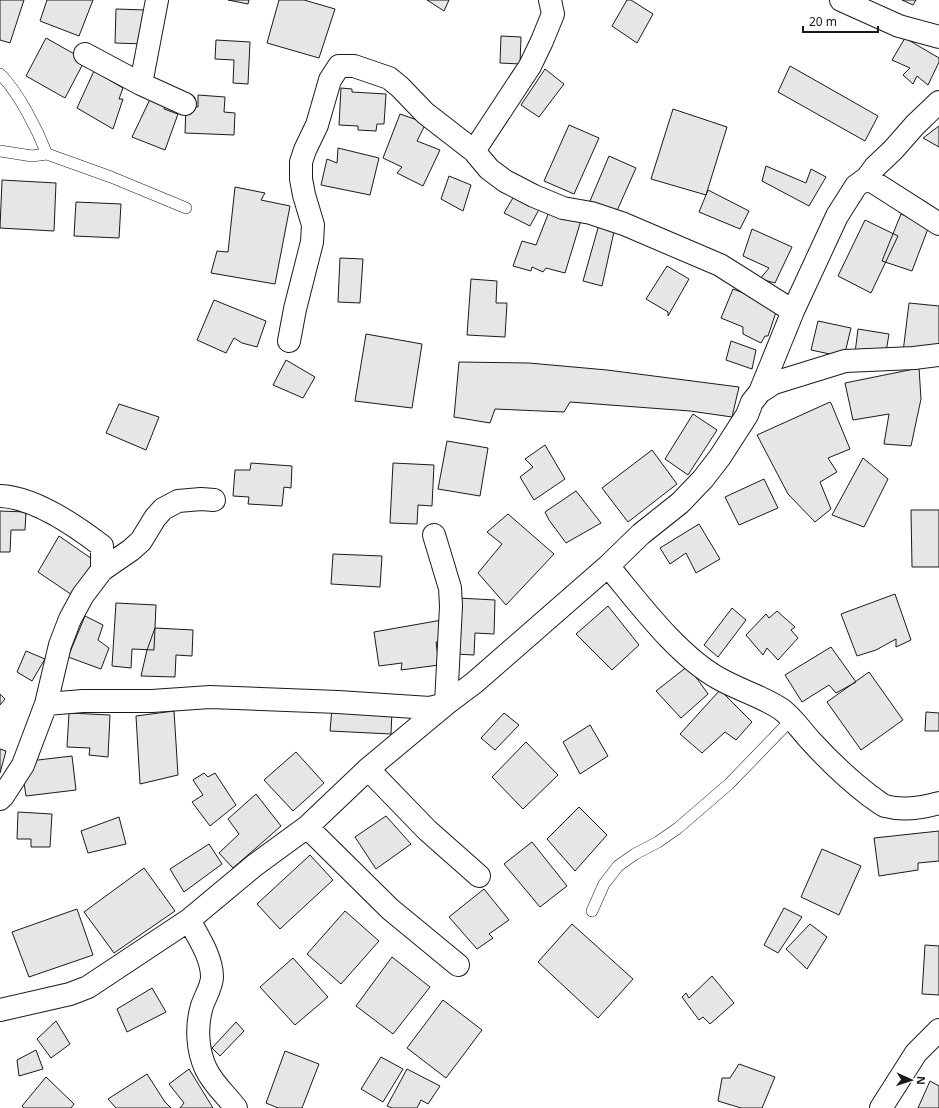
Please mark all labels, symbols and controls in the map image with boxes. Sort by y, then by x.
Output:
scale bar [803,8,878,34]
text: 20 m [809,13,837,30]
north arrow [891,1060,931,1100]
text: N [914,1076,929,1085]

